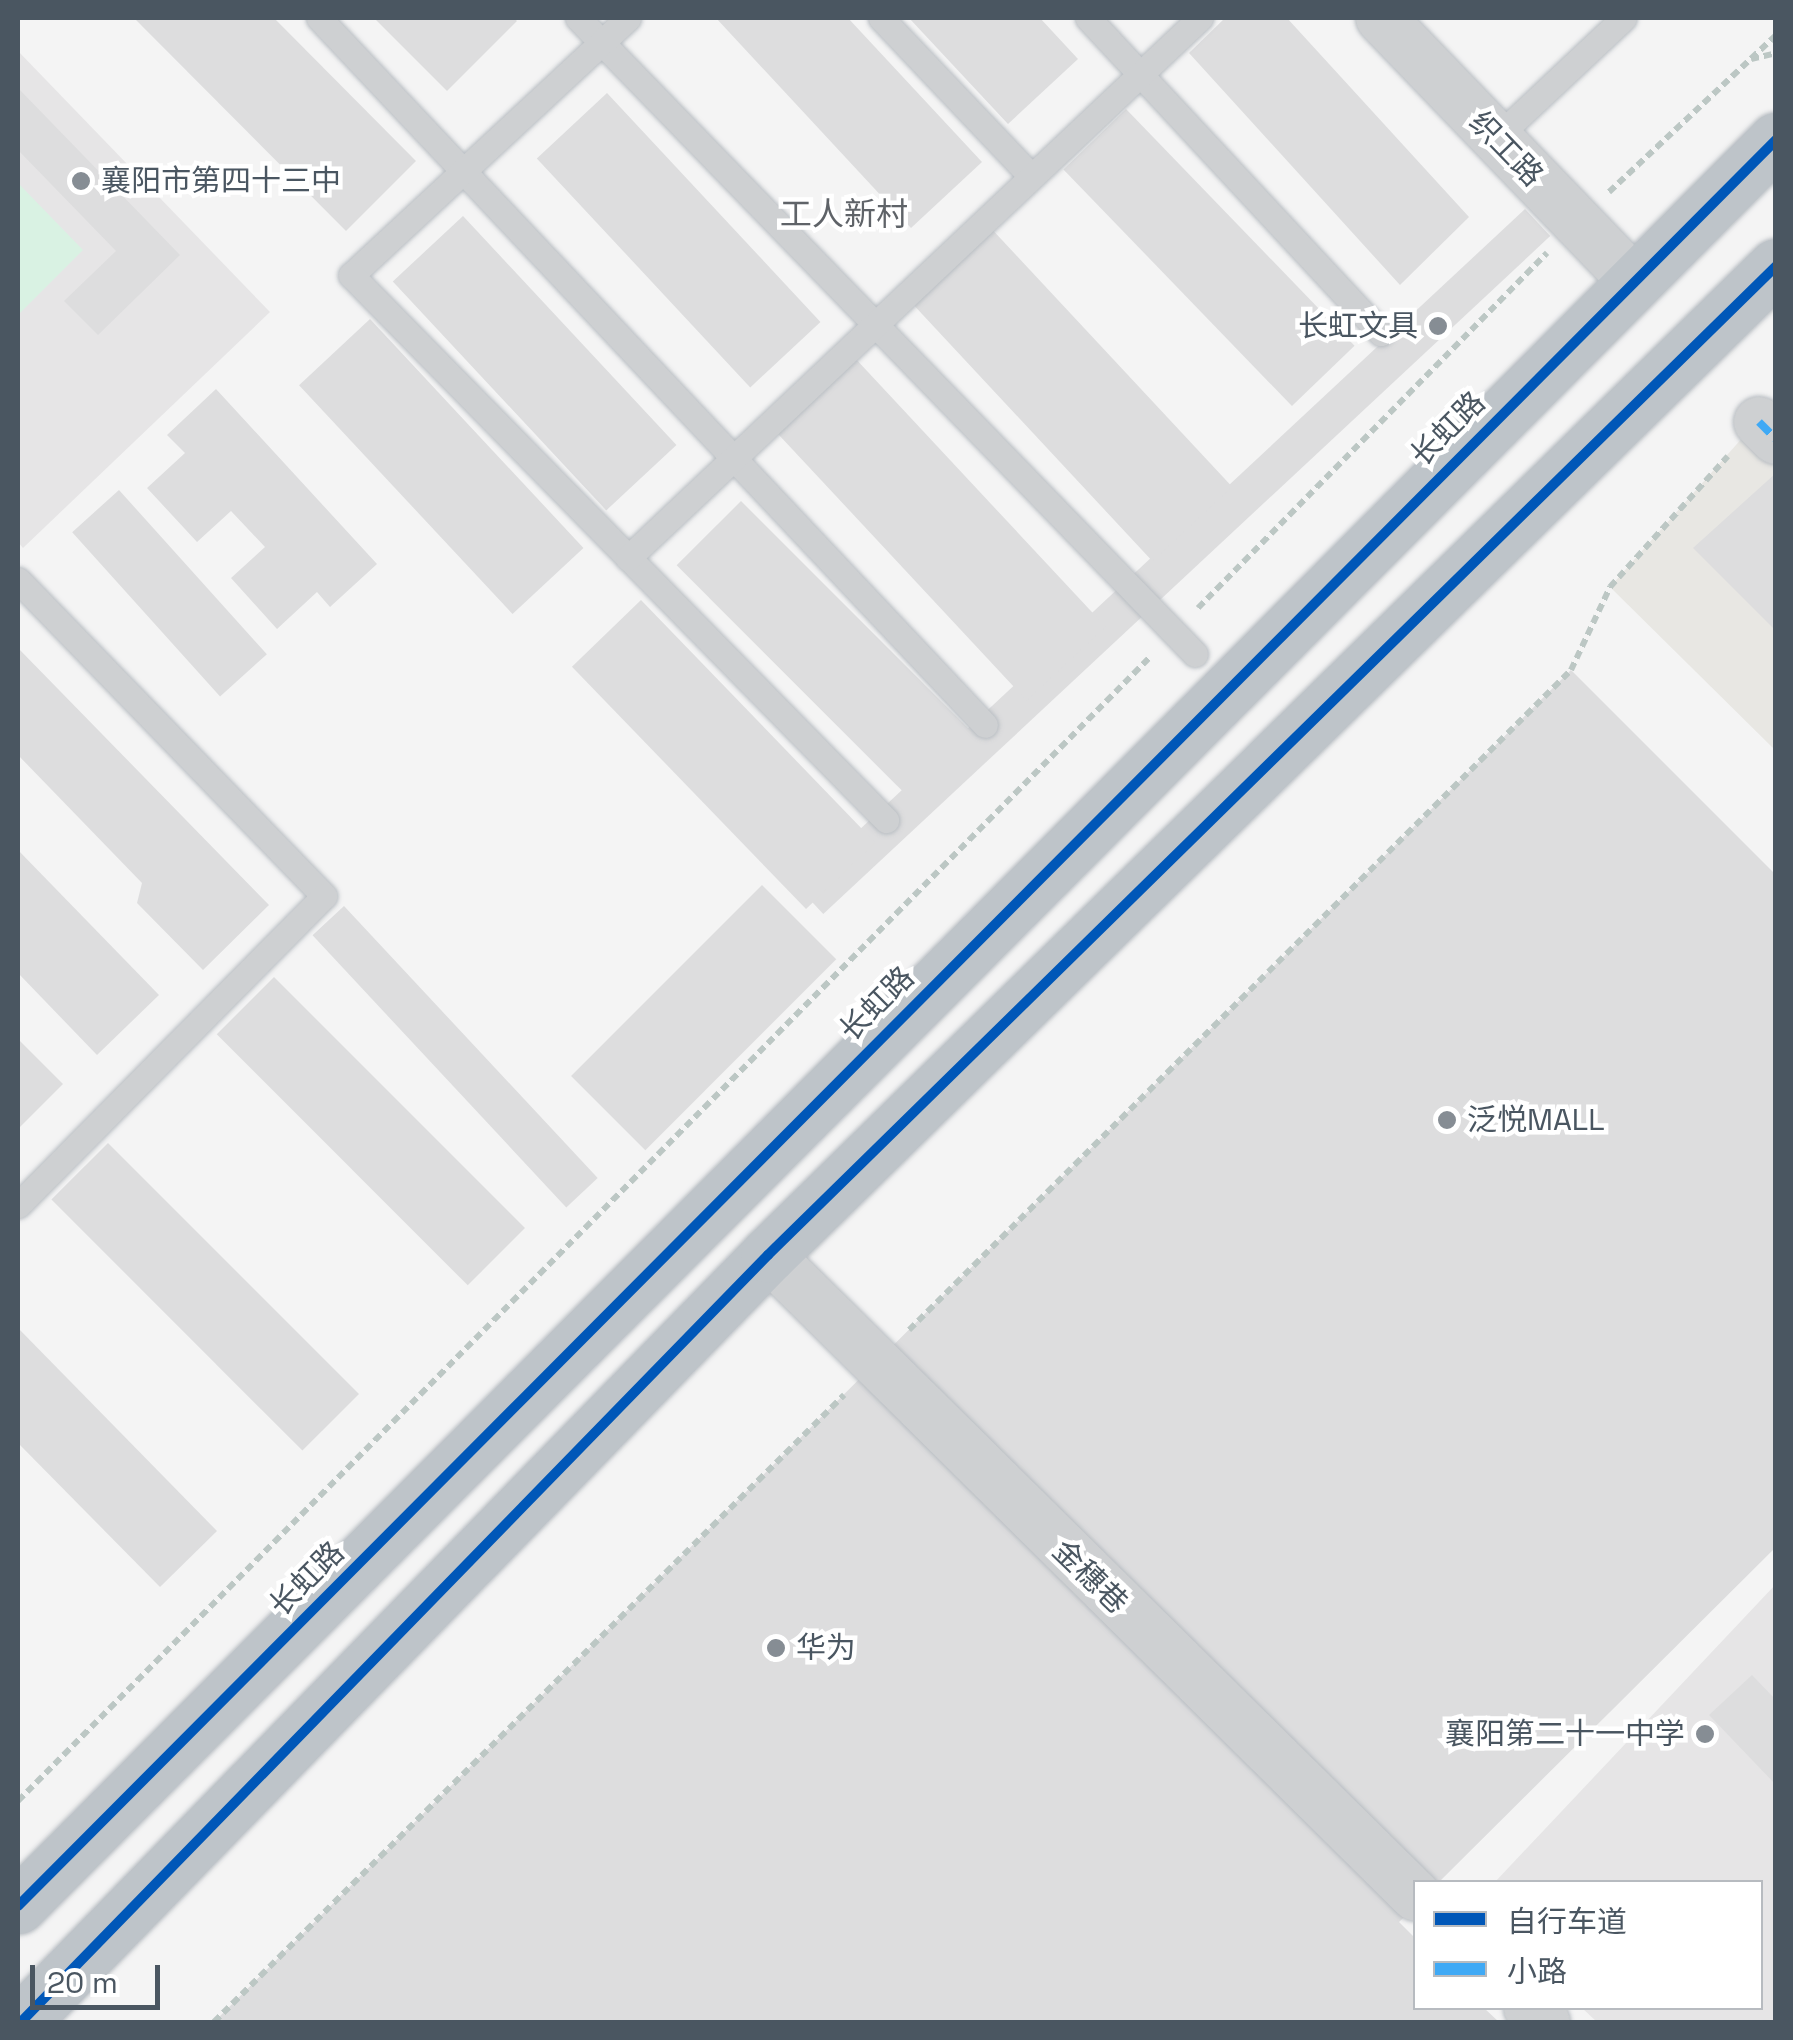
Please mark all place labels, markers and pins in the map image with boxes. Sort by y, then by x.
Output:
place label: 襄阳市第四十三中 [101,163,341,199]
marker: 襄阳市第四十三中 [70,170,92,192]
place label: 长虹文具 [1298,308,1418,344]
marker: 长虹文具 [1427,315,1449,337]
place label: 泛悦MALL [1467,1102,1605,1138]
marker: 泛悦MALL [1436,1109,1458,1131]
place label: 华为 [796,1630,856,1666]
marker: 华为 [765,1637,787,1659]
place label: 襄阳第二十一中学 [1445,1716,1685,1752]
marker: 襄阳第二十一中学 [1694,1723,1716,1745]

